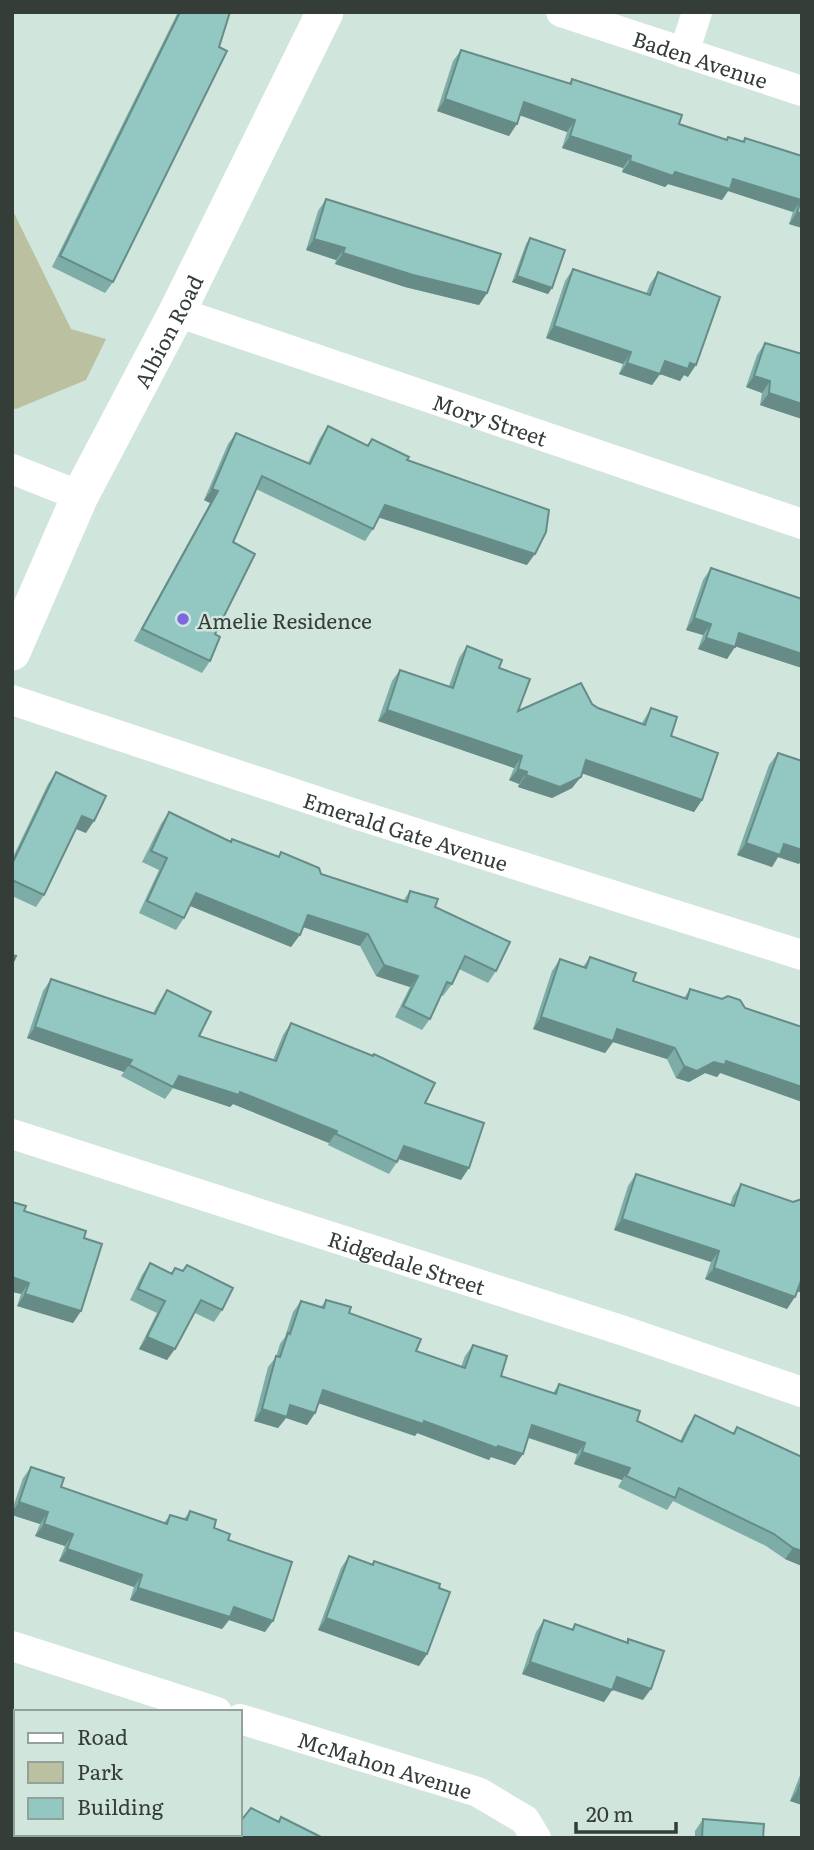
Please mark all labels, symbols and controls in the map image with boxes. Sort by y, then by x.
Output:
street label: Baden Avenue [629,21,772,94]
street label: Albion Road [125,269,209,393]
street label: Mory Street [429,385,552,452]
place label: Amelie Residence [197,604,372,635]
marker: Amelie Residence [175,611,191,627]
street label: Emerald Gate Avenue [300,783,513,877]
street label: Ridgedale Street [324,1221,490,1301]
legend [14,1710,242,1836]
text: Road [77,1720,128,1751]
street label: McMahon Avenue [294,1722,476,1805]
text: Park [77,1755,123,1786]
text: Building [77,1790,164,1821]
scale bar [576,1790,676,1834]
text: 20 m [586,1797,633,1828]

